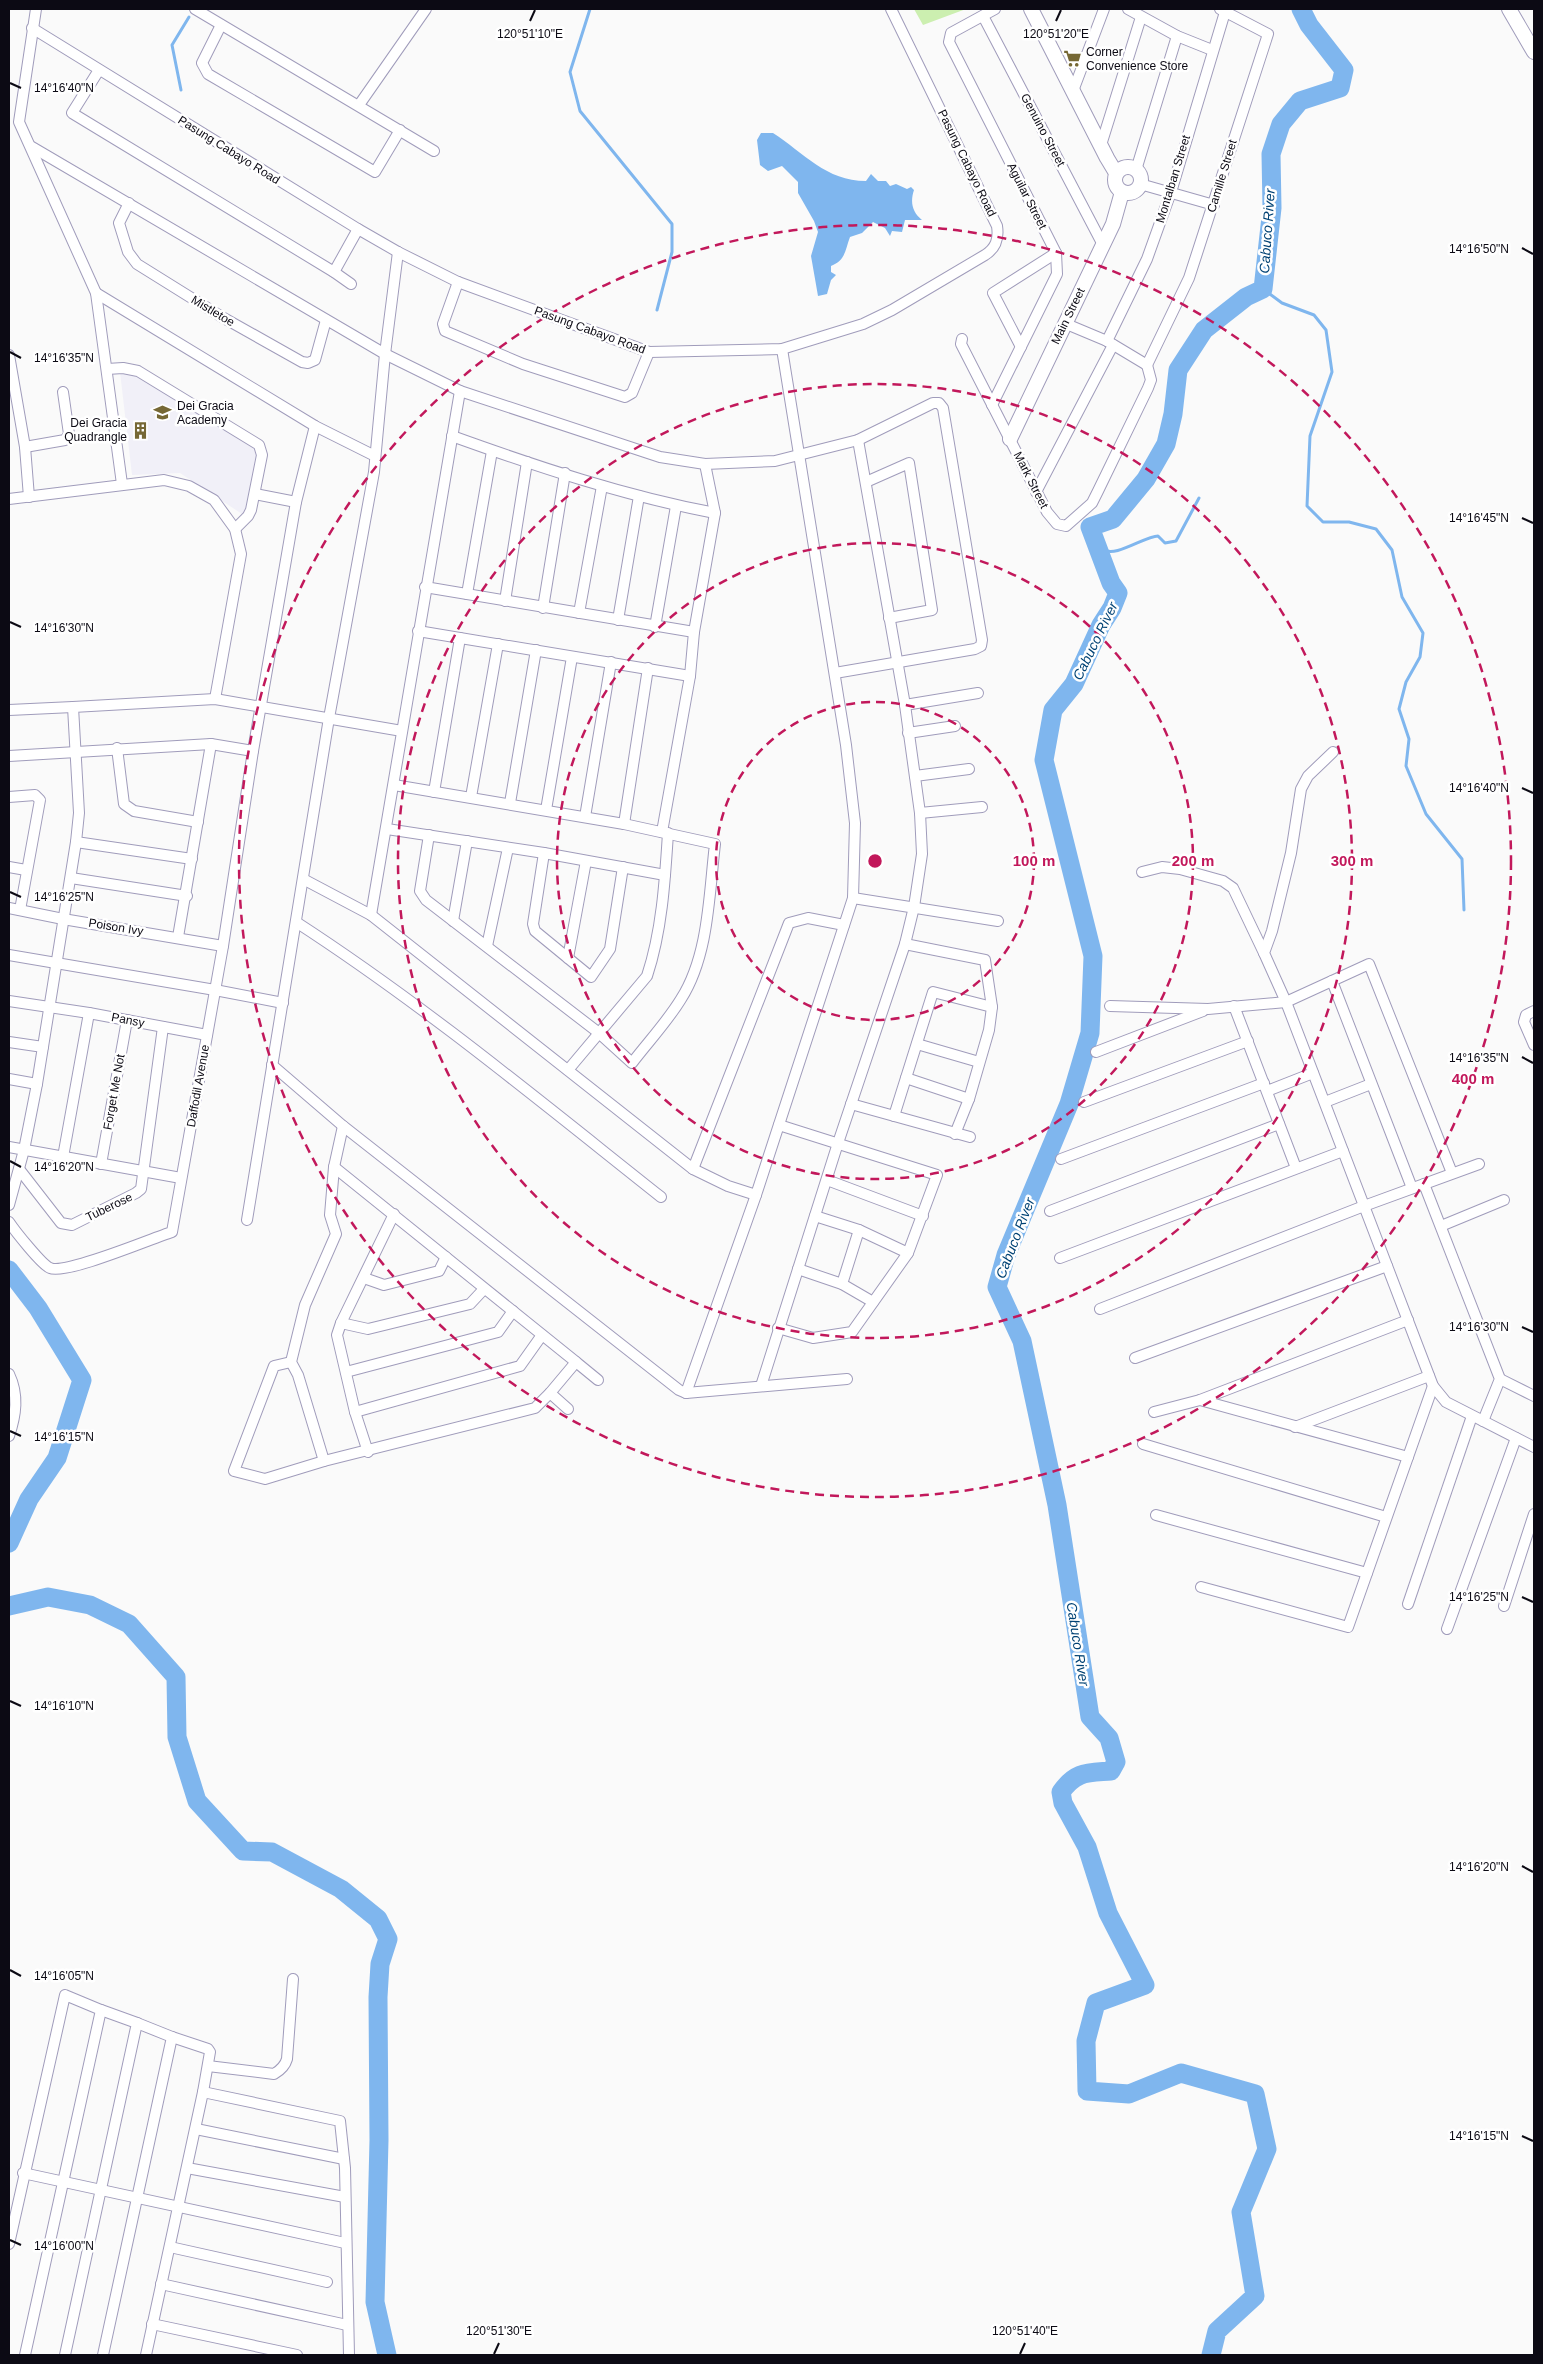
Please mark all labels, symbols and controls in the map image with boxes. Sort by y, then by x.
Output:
text: 120°51'10"E [497,27,563,41]
text: 120°51'20"E [1023,27,1089,41]
place label: Corner Convenience Store [1086,45,1188,73]
supermarket icon: Corner Convenience Store [1062,49,1082,69]
text: 14°16'40"N [34,81,94,95]
street label: Genuino Street [1018,91,1068,170]
street label: Pasung Cabayo Road [935,107,999,219]
street label: Pasung Cabayo Road [176,113,282,187]
street label: Montalban Street [1153,133,1193,225]
street label: Camille Street [1204,137,1240,214]
street label: Aguilar Street [1004,160,1050,232]
water label: Cabuco River [1256,187,1278,274]
text: 14°16'50"N [1449,242,1509,256]
street label: Main Street [1048,285,1088,347]
street label: Mistletoe [189,293,237,330]
street label: Pasung Cabayo Road [532,303,648,357]
text: 14°16'35"N [34,351,94,365]
place label: Dei Gracia Academy [177,399,234,427]
school or university icon: Dei Gracia Academy [153,403,173,423]
place label: Dei Gracia Quadrangle [64,416,127,444]
building icon: Dei Gracia Quadrangle [131,420,151,440]
street label: Mark Street [1011,449,1052,511]
text: 14°16'45"N [1449,511,1509,525]
water label: Cabuco River [1069,598,1121,683]
text: 14°16'30"N [34,621,94,635]
text: 14°16'40"N [1449,781,1509,795]
centre of rings [866,852,884,870]
text: 100 m [1013,852,1055,869]
text: 200 m [1172,852,1214,869]
text: 300 m [1331,852,1373,869]
text: 14°16'25"N [34,890,94,904]
street label: Poison Ivy [88,916,144,938]
street label: Pansy [110,1010,146,1030]
street label: Daffodil Avenue [184,1043,212,1128]
text: 14°16'35"N [1449,1051,1509,1065]
street label: Forget Me Not [100,1052,128,1131]
text: 400 m [1452,1070,1494,1087]
text: 14°16'20"N [34,1160,94,1174]
street label: Tuberose [83,1190,135,1224]
water label: Cabuco River [992,1194,1038,1280]
text: 14°16'30"N [1449,1320,1509,1334]
text: 14°16'15"N [34,1430,94,1444]
text: 14°16'25"N [1449,1590,1509,1604]
water label: Cabuco River [1063,1601,1093,1688]
text: 14°16'10"N [34,1699,94,1713]
text: 14°16'20"N [1449,1860,1509,1874]
text: 14°16'05"N [34,1969,94,1983]
text: 14°16'15"N [1449,2129,1509,2143]
text: 14°16'00"N [34,2239,94,2253]
text: 120°51'30"E [466,2324,532,2338]
text: 120°51'40"E [992,2324,1058,2338]

